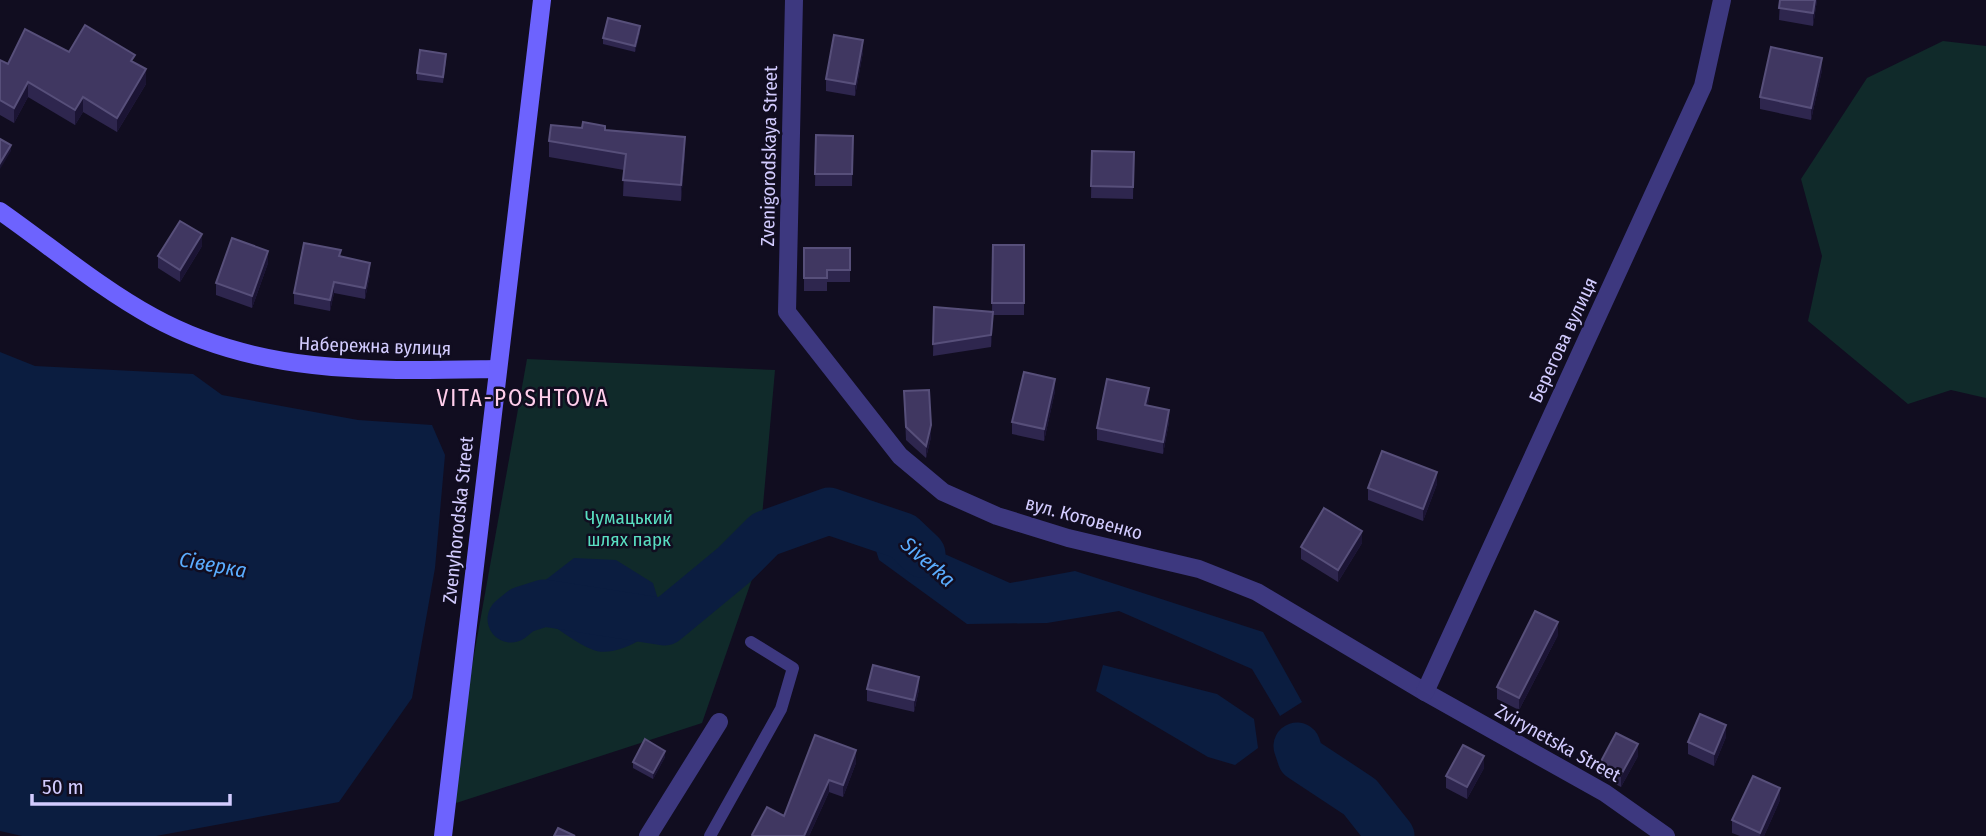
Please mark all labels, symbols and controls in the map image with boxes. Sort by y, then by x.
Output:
street label: Zvenigorodskaya Street [756,65,782,246]
street label: Берегова вулиця [1524,274,1602,406]
street label: Набережна вулиця [298,332,452,360]
district label: VITA-POSHTOVA [436,384,610,412]
street label: Zvenyhorodska Street [438,434,478,605]
street label: вул. Котовенко [1023,491,1145,545]
park label: Чумацький шлях парк [585,506,673,551]
water label: Siverka [895,531,960,593]
water label: Сіверка [177,546,249,584]
street label: Zvirynetska Street [1491,699,1625,787]
scale bar [32,762,229,806]
text: 50 m [42,774,84,800]

